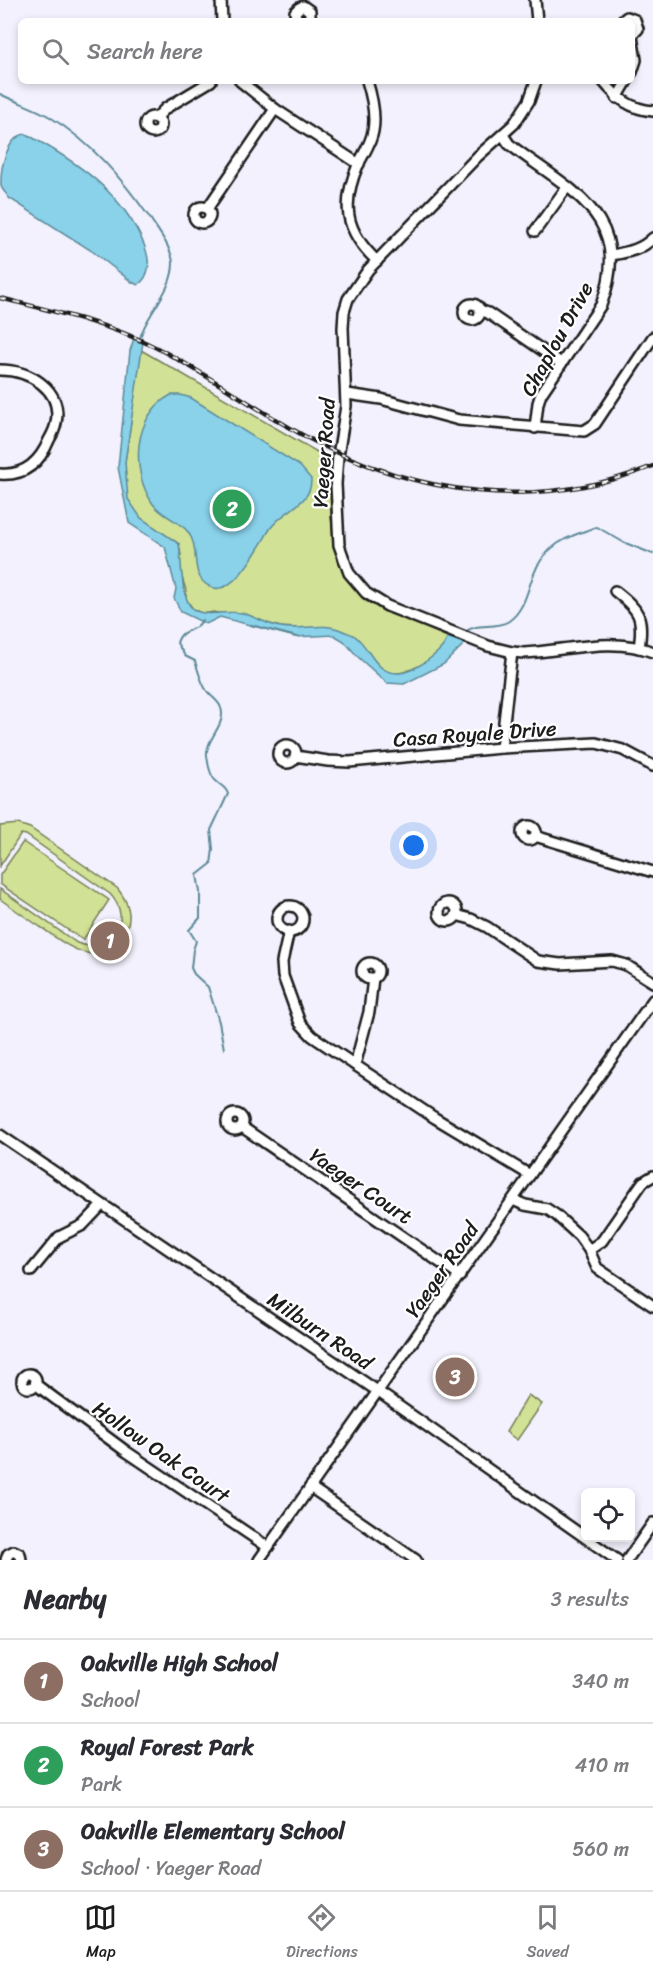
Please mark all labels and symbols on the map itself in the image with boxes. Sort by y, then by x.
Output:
street label: Chaplou Drive [510,274,604,404]
street label: Yaeger Road [301,395,347,509]
pin: 2 [212,486,252,532]
street label: Casa Royale Drive [392,709,558,759]
your location [399,831,428,860]
pin: 1 [90,918,130,964]
street label: Yaeger Court [301,1137,421,1235]
street label: Yaeger Road [395,1212,490,1326]
street label: Milburn Road [259,1281,383,1382]
pin: 3 [436,1354,474,1400]
street label: Hollow Oak Court [84,1390,239,1515]

